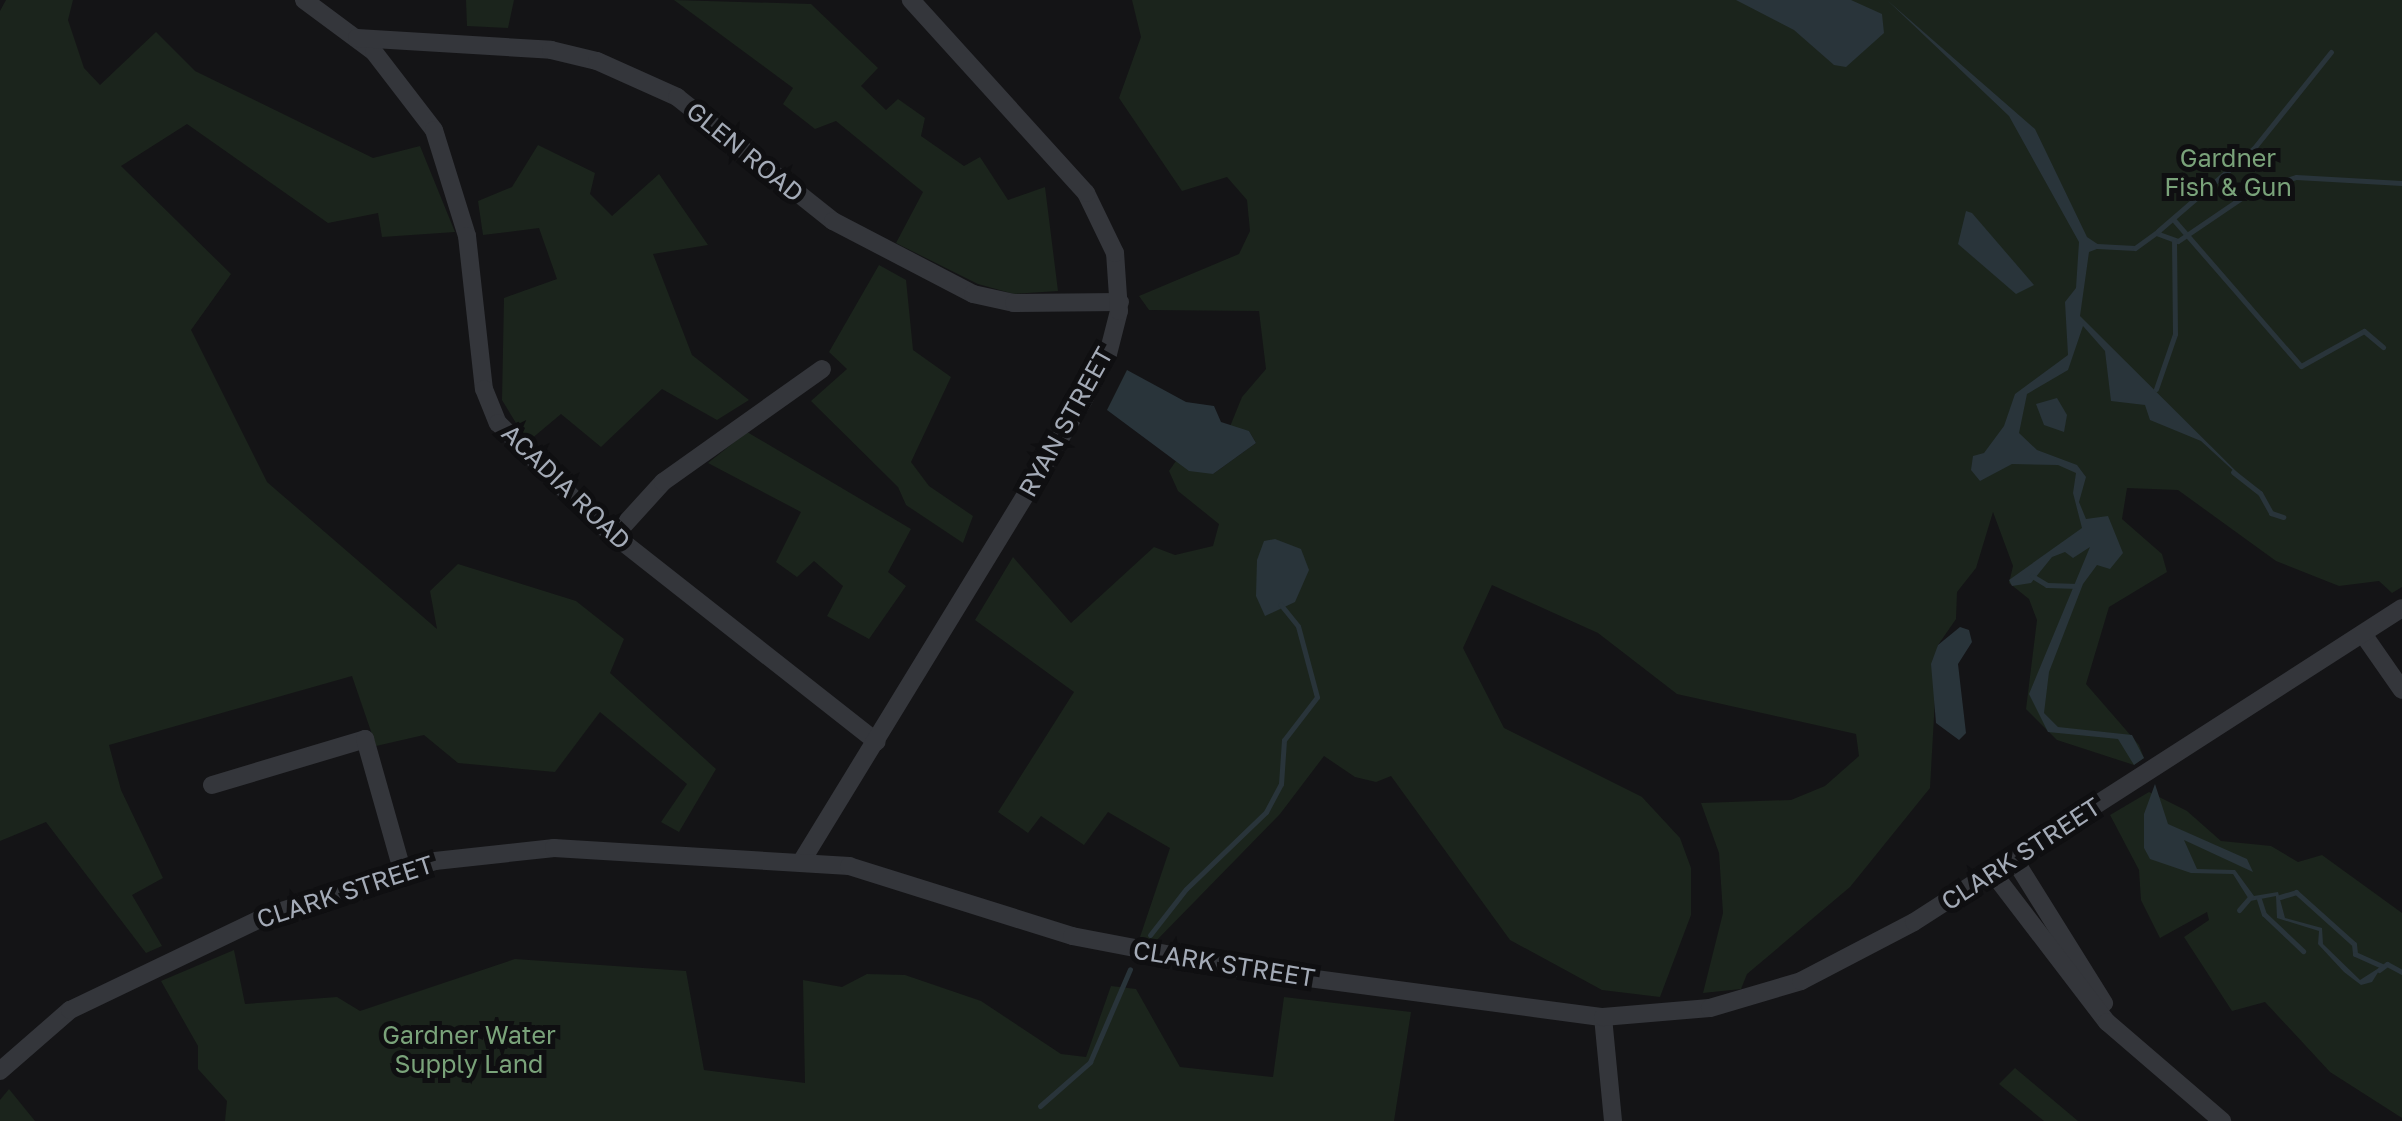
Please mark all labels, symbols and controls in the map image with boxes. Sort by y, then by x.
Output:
street label: GLEN ROAD [681,96,809,208]
park label: Gardner Fish & Gun [2164,144,2292,203]
street label: RYAN STREET [1013,342,1119,502]
street label: ACADIA ROAD [495,418,637,556]
street label: CLARK STREET [1936,791,2106,917]
street label: CLARK STREET [253,849,437,935]
street label: CLARK STREET [1131,935,1317,993]
park label: Gardner Water Supply Land [382,1021,556,1080]

